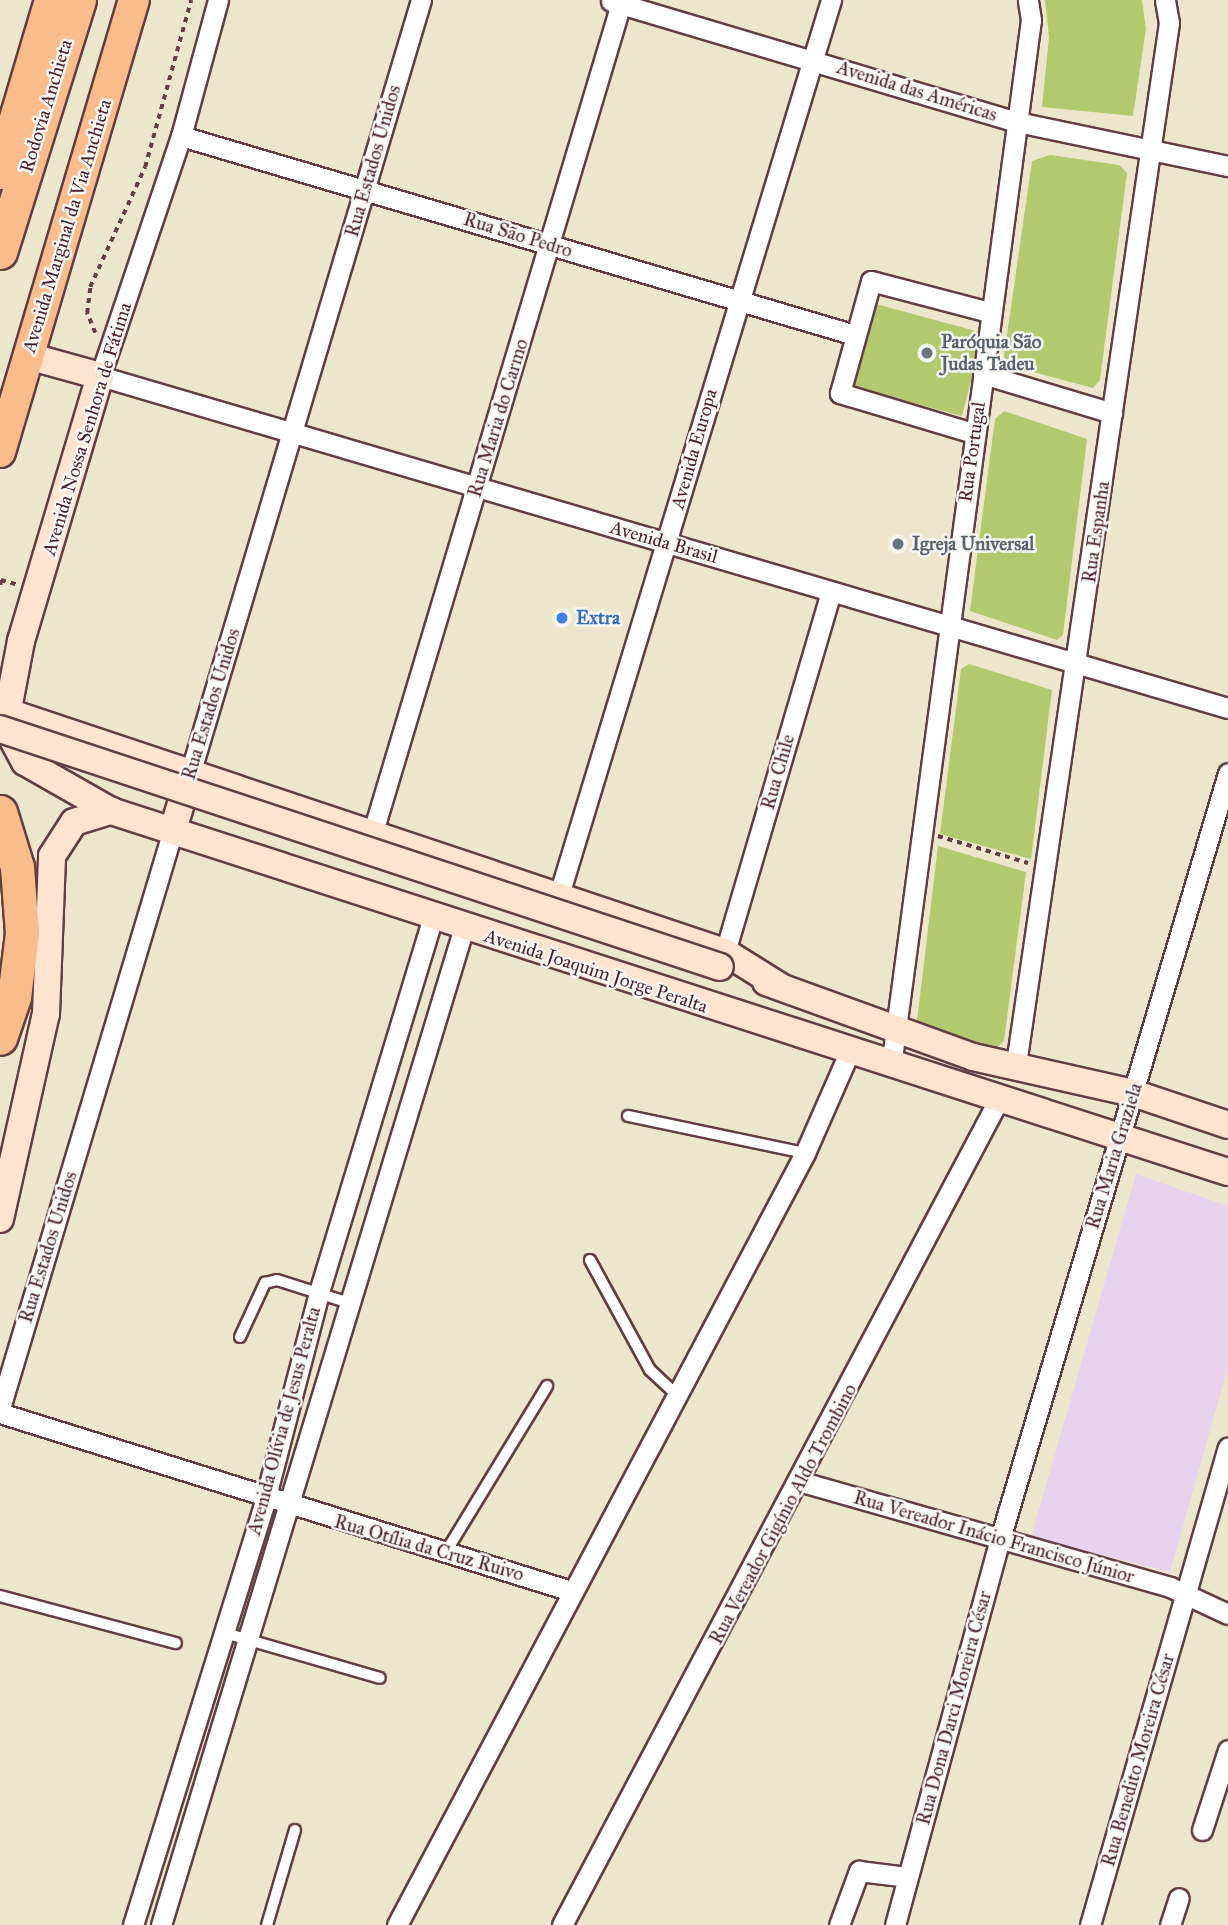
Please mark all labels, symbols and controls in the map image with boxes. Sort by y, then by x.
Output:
street label: Rodovia Anchieta [15,37,77,175]
street label: Avenida das Américas [834,56,1000,126]
street label: Rua Estados Unidos [340,82,406,240]
street label: Avenida Marginal da Via Anchieta [18,96,116,356]
street label: Rua São Pedro [461,208,575,262]
street label: Avenida Nossa Senhora de Fátima [38,300,136,558]
place label: Paróquia São Judas Tadeu [941,331,1042,375]
street label: Rua Maria do Carmo [463,336,533,500]
marker: Paróquia São Judas Tadeu [919,345,935,361]
street label: Avenida Europa [666,386,722,512]
street label: Rua Portugal [954,400,990,504]
street label: Rua Espanha [1078,480,1114,584]
street label: Avenida Brasil [608,516,720,568]
place label: Igreja Universal [912,533,1034,555]
marker: Igreja Universal [890,536,906,552]
place label: Extra [576,607,620,629]
marker: Extra [554,610,570,626]
street label: Rua Estados Unidos [177,626,245,782]
street label: Rua Chile [756,732,800,812]
street label: Avenida Joaquim Jorge Peralta [481,924,711,1018]
street label: Rua Maria Graziela [1081,1080,1147,1232]
street label: Rua Estados Unidos [14,1169,82,1325]
street label: Avenida Olívia de Jesus Peralta [243,1304,325,1538]
street label: Rua Vereador Gigínio Aldo Trombino [704,1380,862,1648]
street label: Rua Vereador Inácio Francisco Júnior [851,1486,1137,1588]
street label: Rua Otília da Cruz Ruivo [332,1510,526,1586]
street label: Rua Dona Darci Moreira César [912,1589,996,1827]
street label: Rua Benedito Moreira César [1097,1651,1179,1869]

